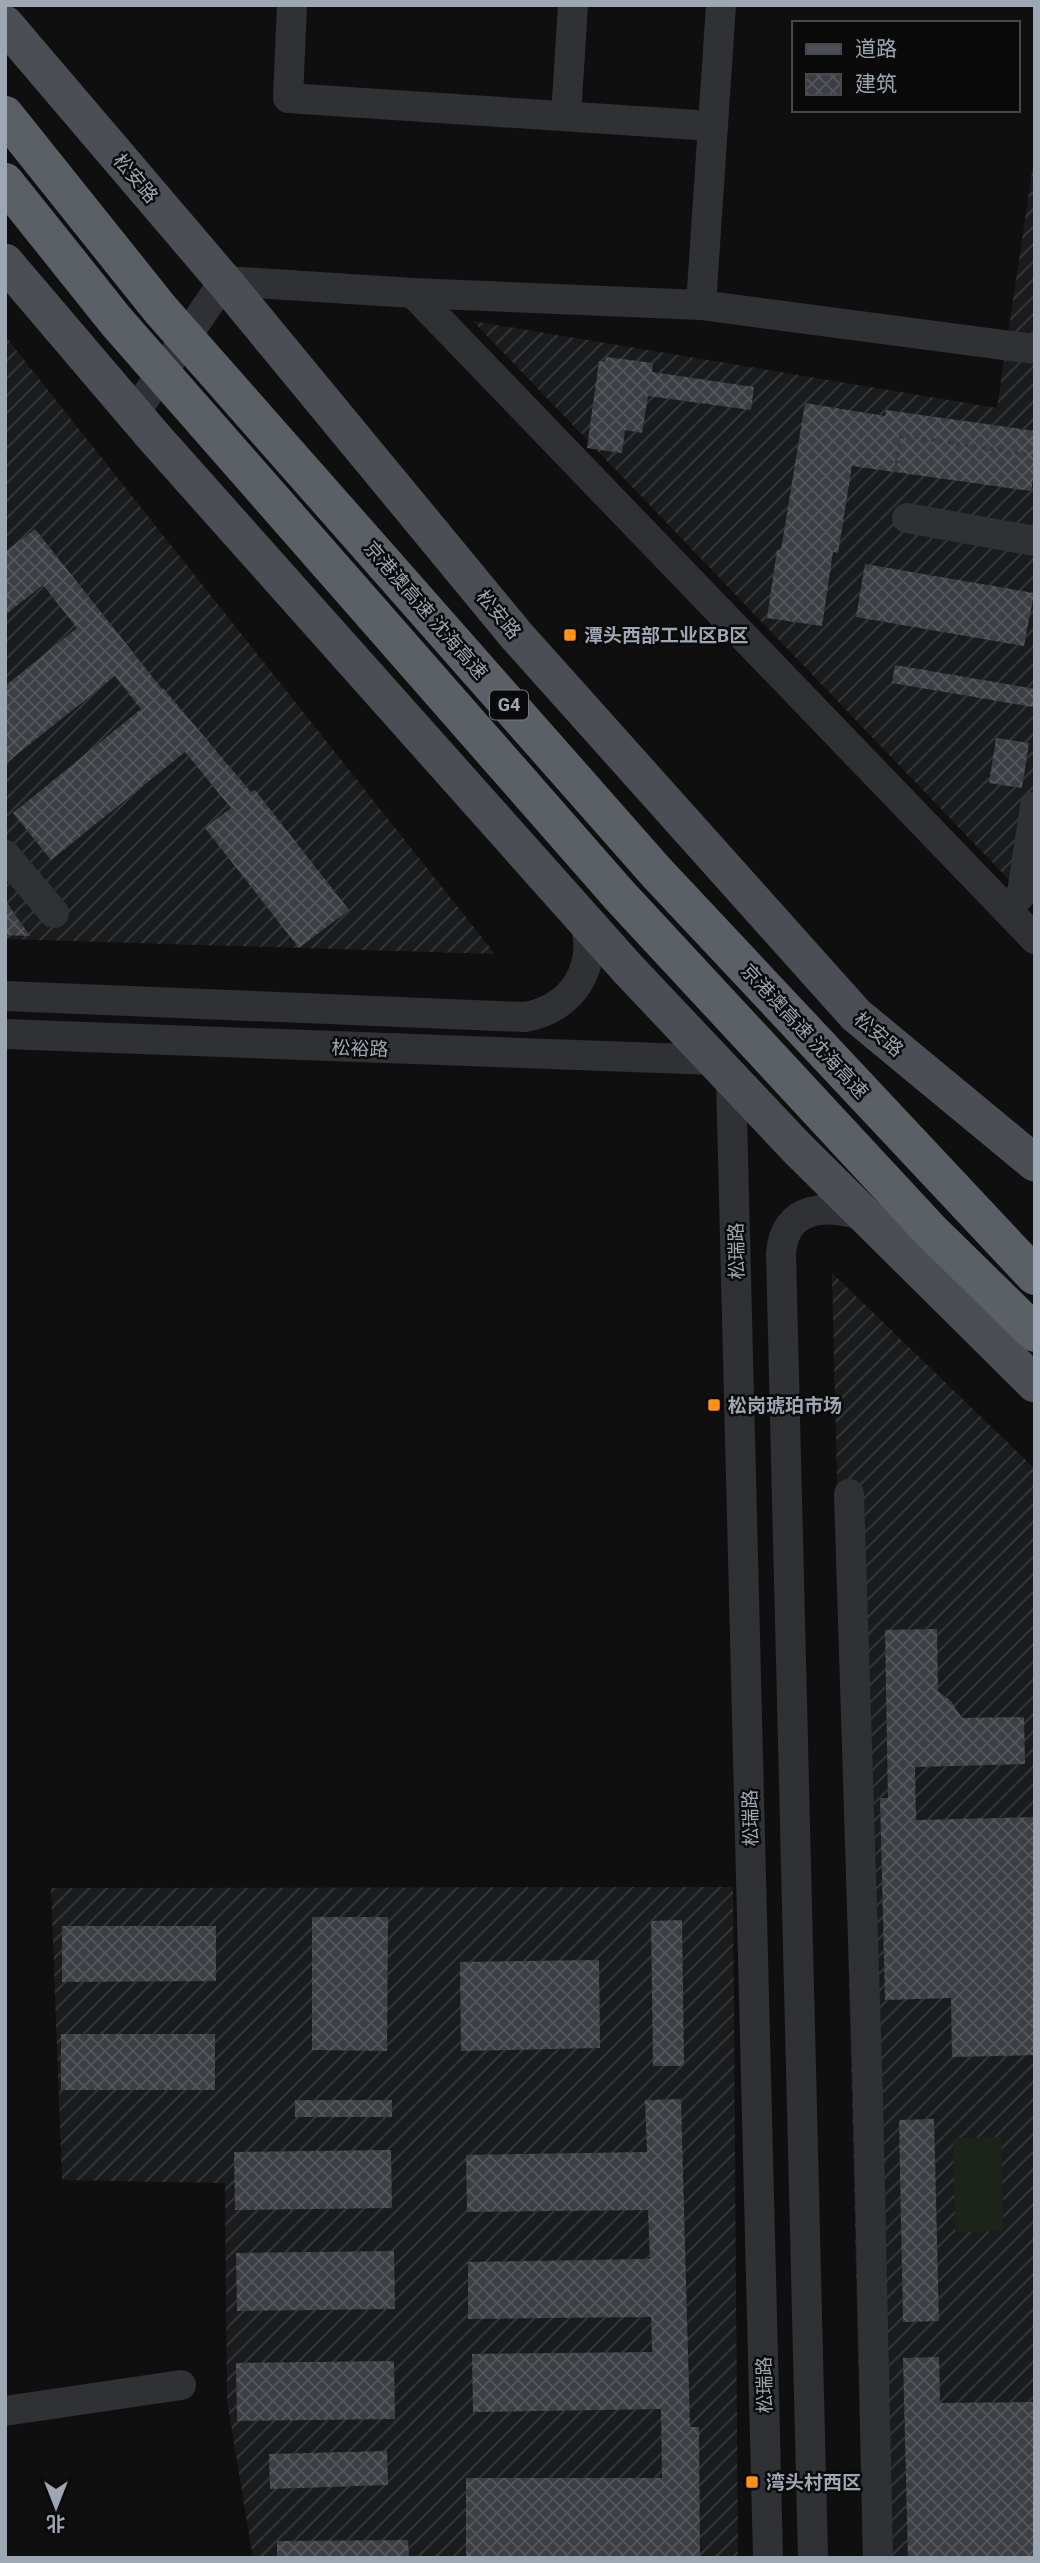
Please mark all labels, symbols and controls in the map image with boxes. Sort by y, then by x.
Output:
legend [792,21,1019,112]
text: 道路 [855,37,897,61]
text: 建筑 [855,72,897,96]
street label: 松安路 [108,149,163,208]
street label: 京港澳高速 沈海高速 [359,536,492,684]
street label: 松安路 [471,585,526,644]
place label: 潭头西部工业区B区 [584,624,748,647]
marker: 潭头西部工业区B区 [562,627,578,643]
road number: G4 [490,690,528,720]
street label: 京港澳高速 沈海高速 [736,959,873,1103]
street label: 松安路 [849,1007,908,1062]
street label: 松裕路 [331,1036,389,1061]
street label: 松瑞路 [725,1222,748,1280]
place label: 松岗琥珀市场 [728,1394,842,1417]
marker: 松岗琥珀市场 [706,1397,722,1413]
street label: 松瑞路 [739,1789,762,1847]
street label: 松瑞路 [753,2356,776,2414]
place label: 湾头村西区 [766,2471,861,2494]
north arrow [21,2472,91,2542]
marker: 湾头村西区 [744,2474,760,2490]
text: 北 [46,2512,66,2535]

